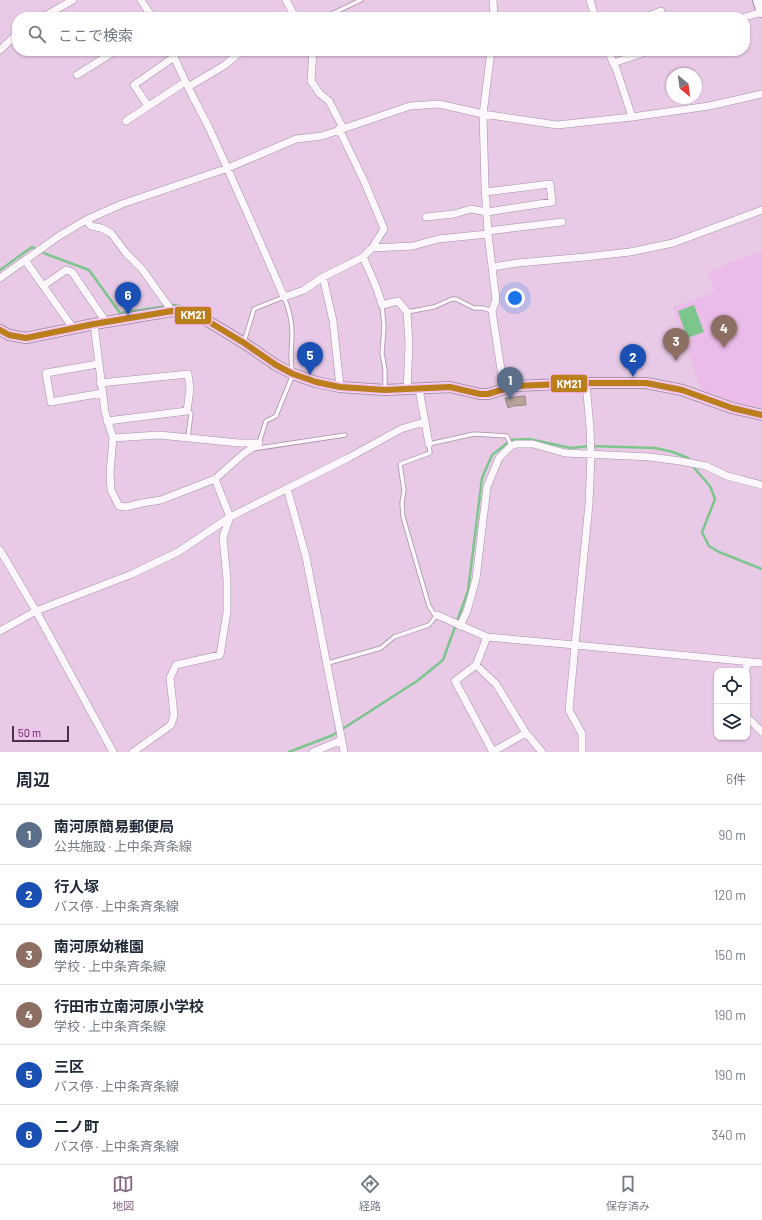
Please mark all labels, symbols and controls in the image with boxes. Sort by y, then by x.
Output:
search box [12,12,750,56]
icon: search [26,23,48,45]
text: ここで検索 [58,26,133,44]
north arrow [666,68,702,104]
pin: 6 [115,282,141,315]
your location [505,288,525,308]
line badge: KM21 [174,306,212,325]
text: KM21 [181,308,205,321]
pin: 4 [711,315,737,348]
pin: 3 [663,328,689,361]
pin: 5 [297,342,323,375]
pin: 2 [620,344,646,377]
pin: 1 [497,367,523,400]
line badge: KM21 [550,374,588,393]
text: KM21 [557,377,581,390]
map controls [714,668,750,740]
button: locate [714,668,750,704]
button: layers [714,704,750,740]
scale bar [12,724,69,743]
text: 50 m [18,726,41,739]
text: 周辺 [16,769,50,789]
text: 6件 [726,771,746,787]
text: 南河原簡易郵便局 [54,817,174,835]
text: 1 [27,827,31,843]
text: 90 m [719,827,746,843]
text: 公共施設 · 上中条斉条線 [54,838,192,854]
text: 行人塚 [54,877,99,895]
text: 2 [25,887,33,903]
text: 120 m [714,887,746,903]
text: バス停 · 上中条斉条線 [54,898,179,914]
text: 南河原幼稚園 [54,937,144,955]
text: 3 [25,947,33,963]
text: 150 m [714,947,746,963]
text: 学校 · 上中条斉条線 [54,958,166,974]
text: 行田市立南河原小学校 [54,997,204,1015]
text: 4 [25,1007,33,1023]
text: 190 m [714,1007,746,1023]
text: 学校 · 上中条斉条線 [54,1018,166,1034]
text: 三区 [54,1057,84,1075]
text: 5 [25,1067,33,1083]
text: 190 m [714,1067,746,1083]
text: バス停 · 上中条斉条線 [54,1078,179,1094]
text: 二ノ町 [54,1117,99,1135]
text: 6 [26,1127,32,1143]
text: 340 m [711,1127,746,1143]
text: バス停 · 上中条斉条線 [54,1138,179,1154]
tab: 地図 [112,1173,134,1213]
tab: 経路 [359,1173,381,1213]
tab: 保存済み [606,1173,650,1213]

